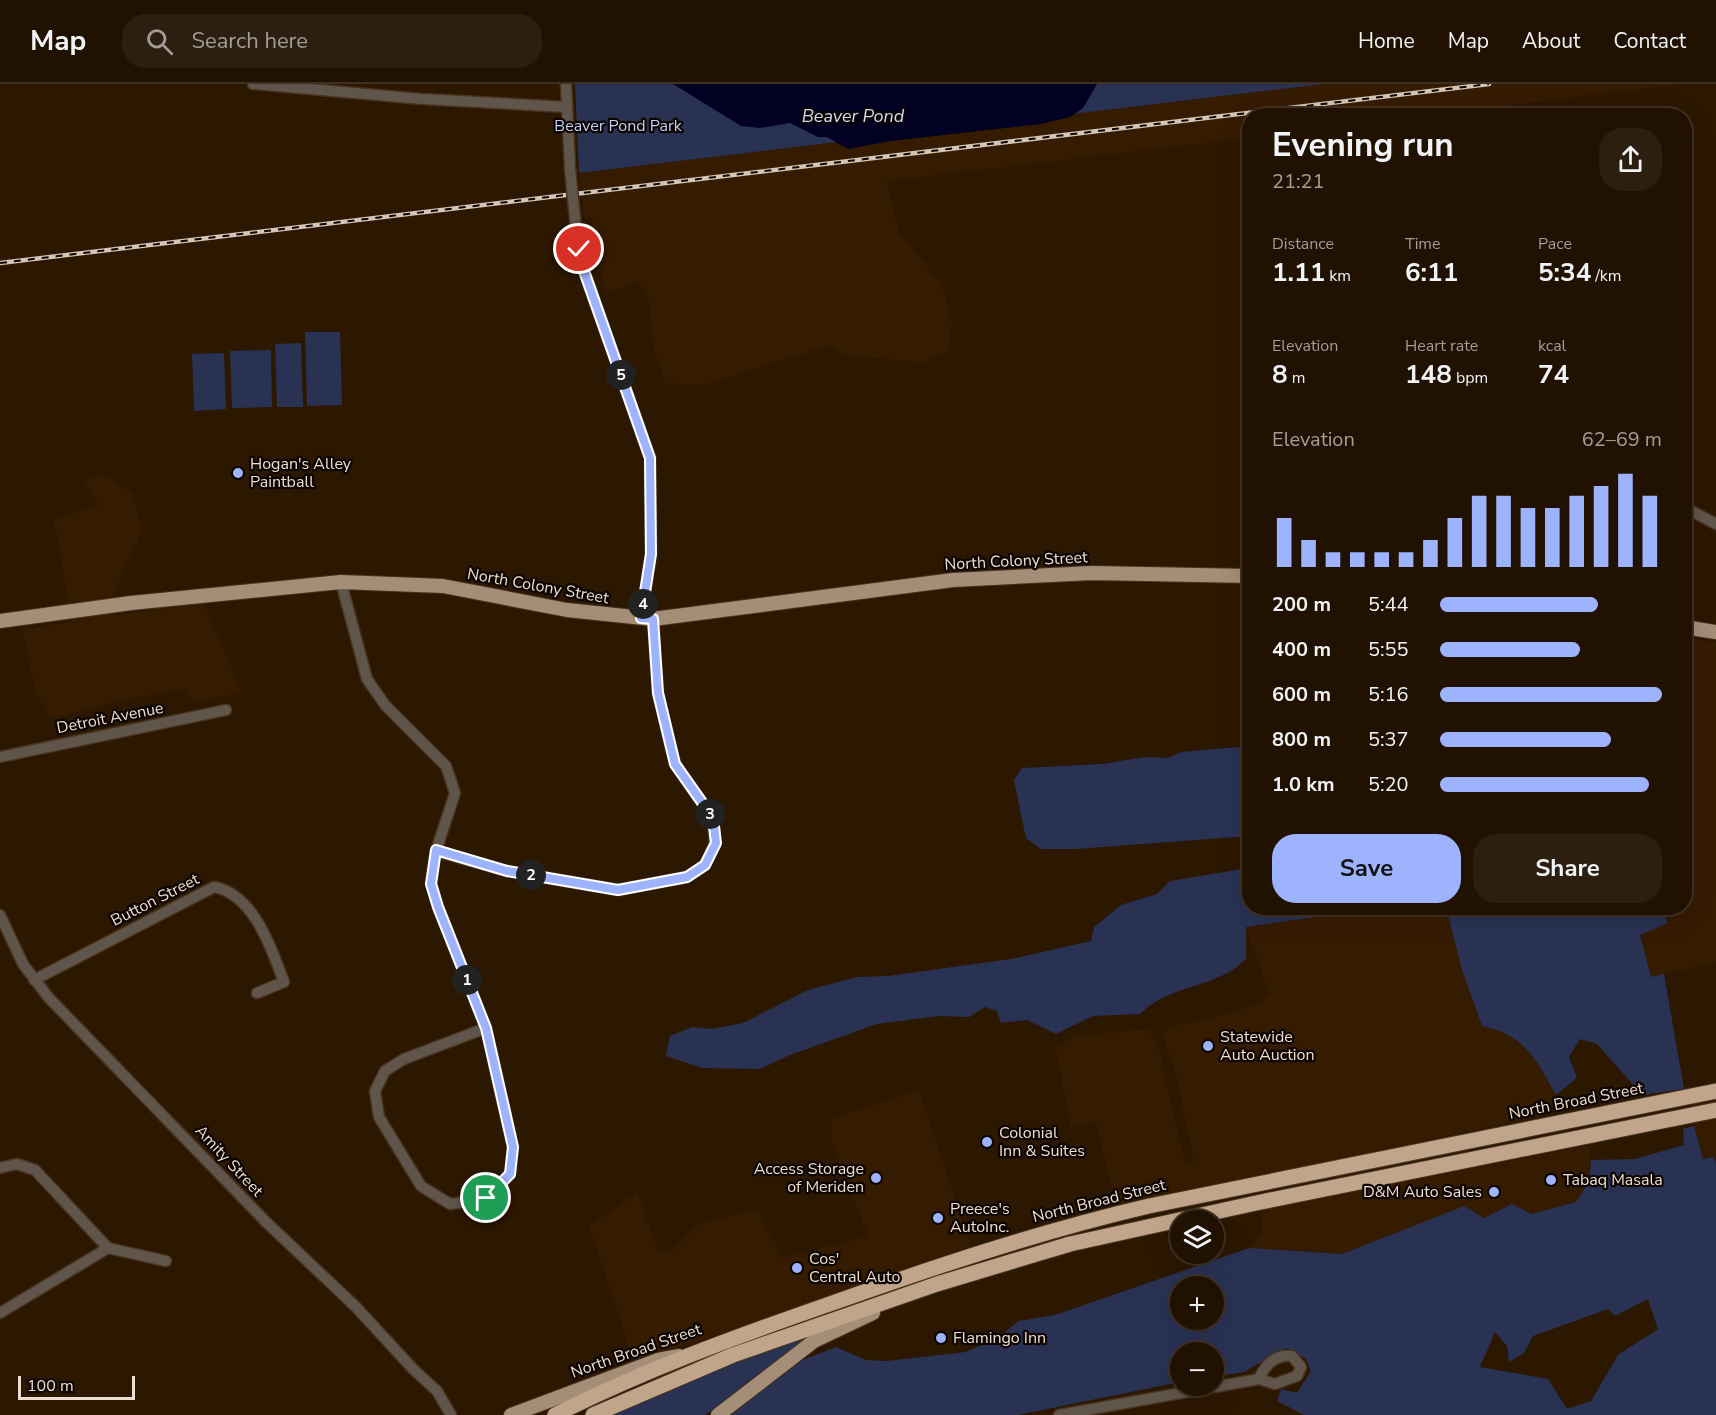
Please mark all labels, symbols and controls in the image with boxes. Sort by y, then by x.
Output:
search box [122,14,542,68]
text: Map [30,22,86,60]
icon: search [143,25,176,58]
text: Search here [191,26,308,56]
text: Home [1358,27,1415,55]
text: Map [1448,27,1489,55]
text: About [1522,27,1580,55]
text: Contact [1613,27,1686,55]
water label: Beaver Pond [802,104,905,128]
park label: Beaver Pond Park [554,115,683,137]
text: Evening run [1272,123,1454,168]
button: share [1599,128,1662,191]
text: 21:21 [1272,168,1325,195]
pin [553,223,604,274]
icon: check [562,232,595,265]
text: Distance [1272,233,1334,255]
text: Time [1405,233,1441,255]
text: Pace [1538,233,1572,255]
text: 1.11 [1272,255,1325,290]
text: 6:11 [1405,255,1458,290]
text: 5:34 [1538,255,1591,290]
text: km [1325,265,1351,287]
text: /km [1591,265,1622,287]
text: Elevation [1272,335,1338,357]
text: Heart rate [1405,335,1478,357]
text: kcal [1538,335,1566,357]
text: 8 [1272,357,1288,392]
text: 148 [1405,357,1452,392]
text: 74 [1538,357,1569,392]
pin: 5 [606,360,636,390]
text: 5 [616,364,626,386]
text: m [1288,367,1305,389]
text: bpm [1452,367,1488,389]
text: Elevation [1272,426,1355,453]
text: 62–69 m [1582,426,1662,453]
place label: Hogan's Alley Paintball [250,453,352,493]
marker: Hogan's Alley Paintball [231,466,245,480]
street label: North Colony Street [944,546,1089,576]
street label: North Colony Street [466,563,611,609]
pin: 4 [628,589,658,619]
text: 200 m [1272,591,1331,618]
text: 5:44 [1368,591,1409,618]
text: 4 [638,593,648,615]
text: 400 m [1272,636,1331,663]
text: 5:55 [1368,636,1409,663]
text: 600 m [1272,681,1331,708]
text: 5:16 [1368,681,1409,708]
street label: Detroit Avenue [55,697,165,739]
text: 800 m [1272,726,1331,753]
text: 5:37 [1368,726,1409,753]
text: 1.0 km [1272,771,1335,798]
text: 5:20 [1368,771,1409,798]
pin: 3 [695,799,725,829]
text: 3 [705,803,715,825]
button: Save [1272,834,1461,903]
button: Share [1473,834,1662,903]
pin: 2 [516,860,546,890]
text: 2 [526,864,536,886]
street label: Button Street [107,868,203,932]
pin: 1 [452,965,482,995]
text: 1 [462,969,472,991]
place label: Statewide Auto Auction [1220,1026,1315,1066]
marker: Statewide Auto Auction [1201,1039,1215,1053]
street label: North Broad Street [1507,1077,1646,1125]
street label: Amity Street [190,1120,268,1202]
place label: Colonial Inn & Suites [999,1122,1085,1162]
marker: Colonial Inn & Suites [980,1135,994,1149]
place label: Access Storage of Meriden [754,1158,864,1198]
place label: Tabaq Masala [1563,1169,1663,1191]
marker: Access Storage of Meriden [869,1171,883,1185]
pin [460,1172,511,1223]
marker: Tabaq Masala [1544,1173,1558,1187]
street label: North Broad Street [1030,1174,1168,1228]
icon: arrive [469,1181,502,1214]
place label: D&M Auto Sales [1363,1181,1482,1203]
marker: D&M Auto Sales [1487,1185,1501,1199]
place label: Preece's AutoInc. [950,1198,1010,1238]
map controls [1170,1210,1224,1396]
button: layers [1170,1210,1224,1264]
marker: Preece's AutoInc. [931,1211,945,1225]
place label: Cos' Central Auto [809,1248,901,1288]
marker: Cos' Central Auto [790,1261,804,1275]
button: + [1170,1276,1224,1330]
street label: North Broad Street [568,1318,705,1384]
place label: Flamingo Inn [953,1327,1046,1349]
marker: Flamingo Inn [934,1331,948,1345]
button: − [1170,1342,1224,1396]
scale bar [18,1373,135,1400]
text: 100 m [27,1375,74,1397]

